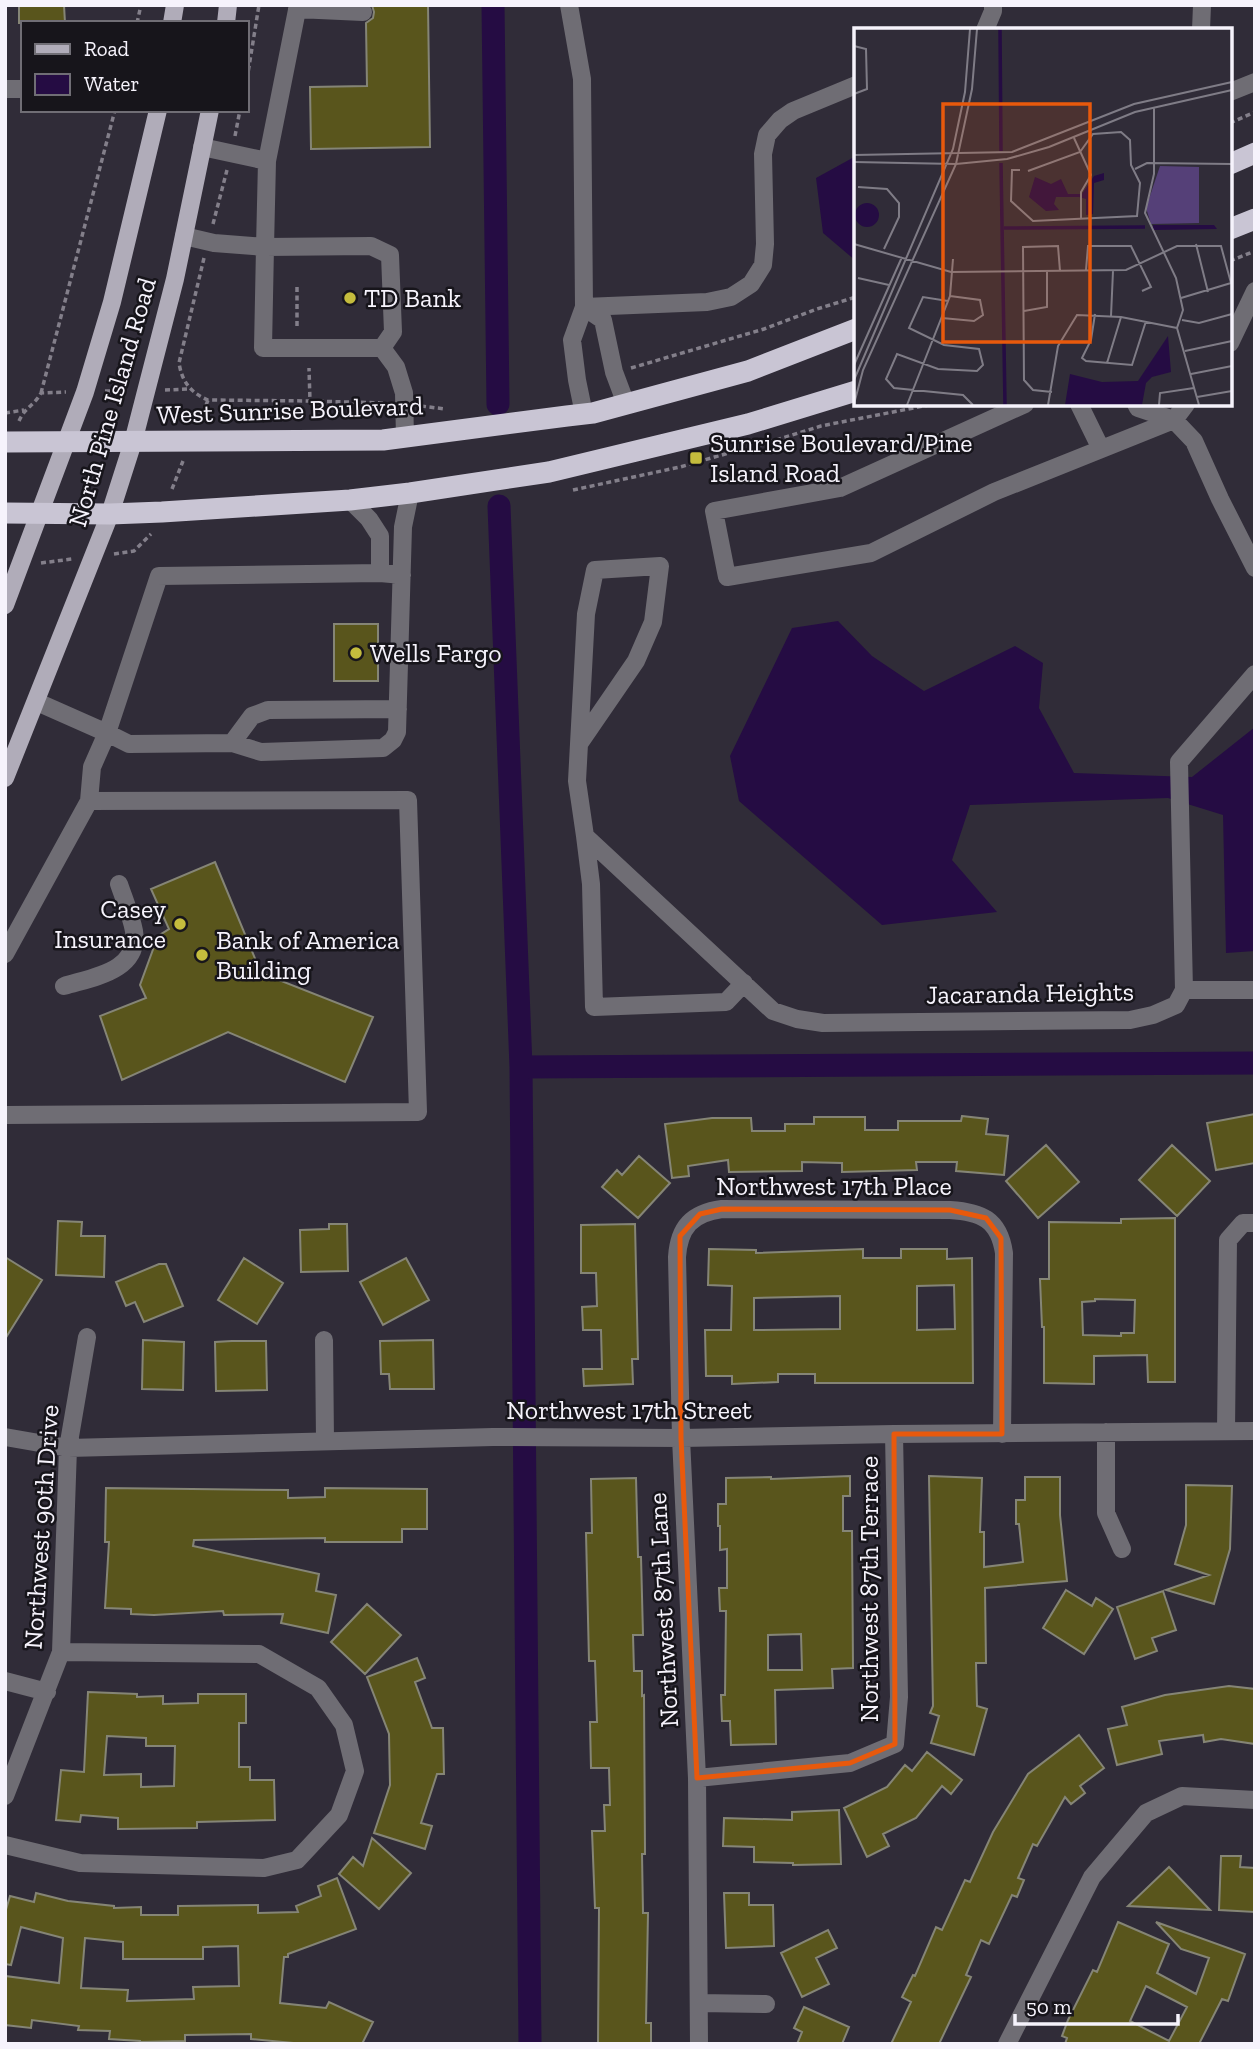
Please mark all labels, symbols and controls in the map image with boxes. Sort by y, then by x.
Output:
legend [21,21,248,112]
inset map [854,28,1232,406]
text: Road [84,36,130,61]
text: Water [84,71,139,96]
street label: North Pine Island Road [61,274,163,530]
place label: TD Bank [364,282,462,314]
marker: TD Bank [342,290,358,306]
street label: West Sunrise Boulevard [156,389,424,431]
place label: Sunrise Boulevard/Pine Island Road [710,427,972,489]
marker: Sunrise Boulevard/Pine Island Road [688,450,704,466]
place label: Wells Fargo [370,637,502,669]
marker: Wells Fargo [348,645,364,661]
place label: Casey Insurance [54,893,167,955]
marker: Casey Insurance [172,916,188,932]
place label: Bank of America Building [216,924,400,986]
marker: Bank of America Building [194,947,210,963]
street label: Jacaranda Heights [926,975,1134,1011]
street label: Northwest 17th Place [716,1170,952,1202]
street label: Northwest 17th Street [506,1394,752,1426]
street label: Northwest 90th Drive [16,1404,66,1650]
street label: Northwest 87th Terrace [853,1456,885,1722]
street label: Northwest 87th Lane [641,1492,685,1728]
scale bar [1015,1982,1178,2026]
text: 50 m [1026,1994,1072,2019]

